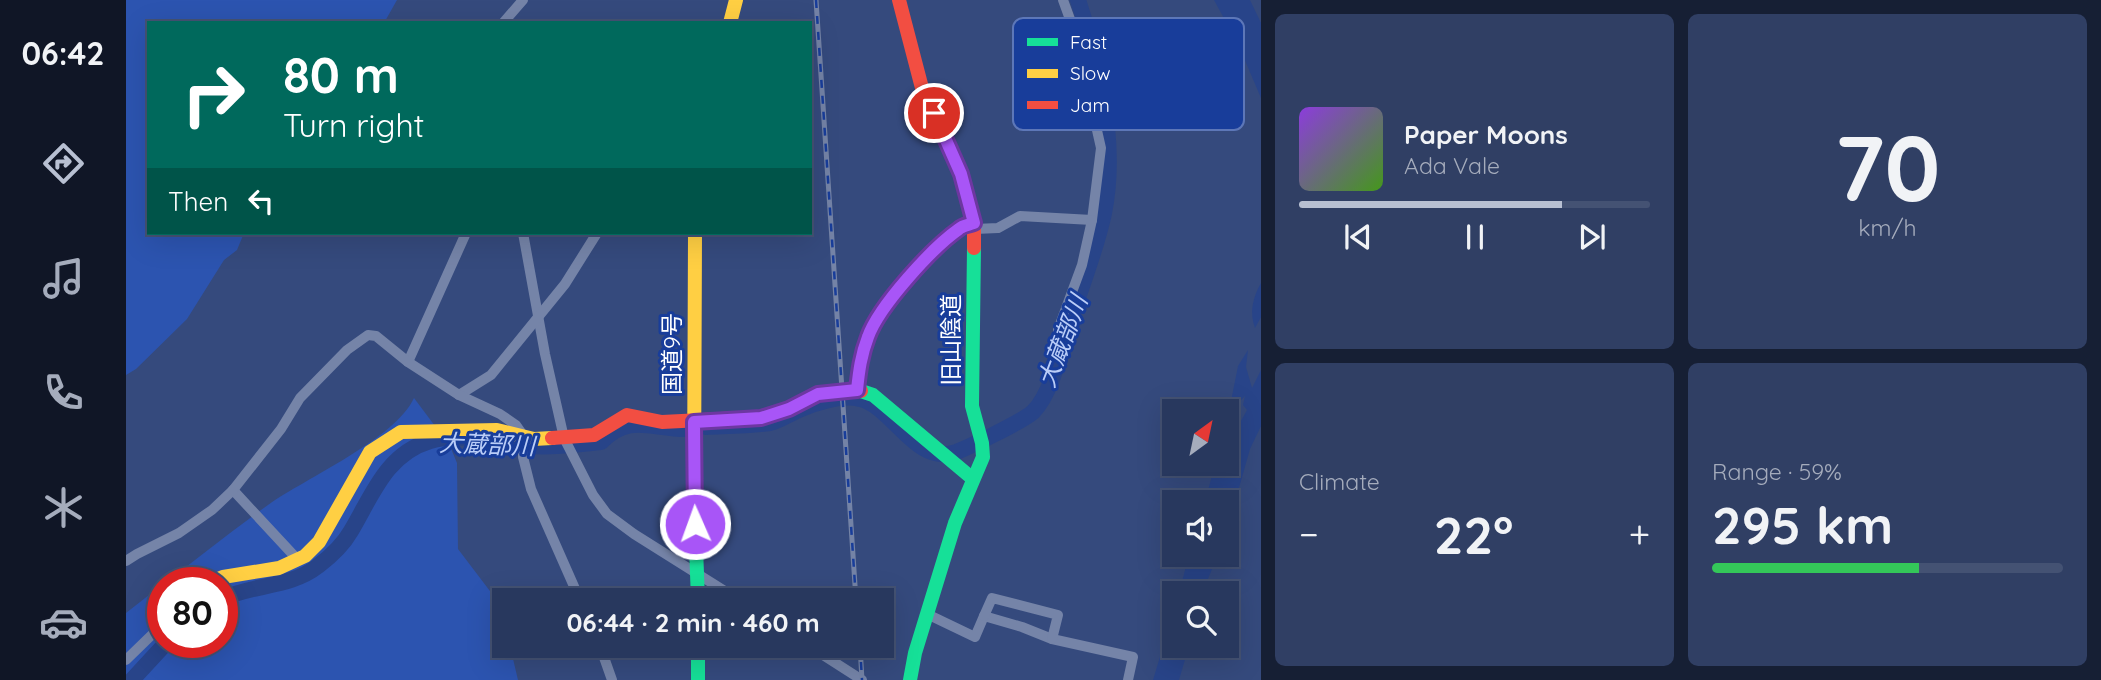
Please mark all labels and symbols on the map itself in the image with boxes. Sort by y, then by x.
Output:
legend [1013,18,1244,130]
text: Fast [1070,30,1107,54]
text: Slow [1070,61,1111,85]
pin [904,83,964,143]
text: Jam [1070,93,1110,117]
water label: 大蔵部川 [1031,288,1094,391]
street label: 旧山陰道 [936,294,965,386]
street label: 国道9号 [657,313,686,395]
north arrow [1162,399,1239,476]
water label: 大蔵部川 [439,427,538,461]
position arrow [658,487,732,561]
speed limit sign: 80 [147,567,238,658]

